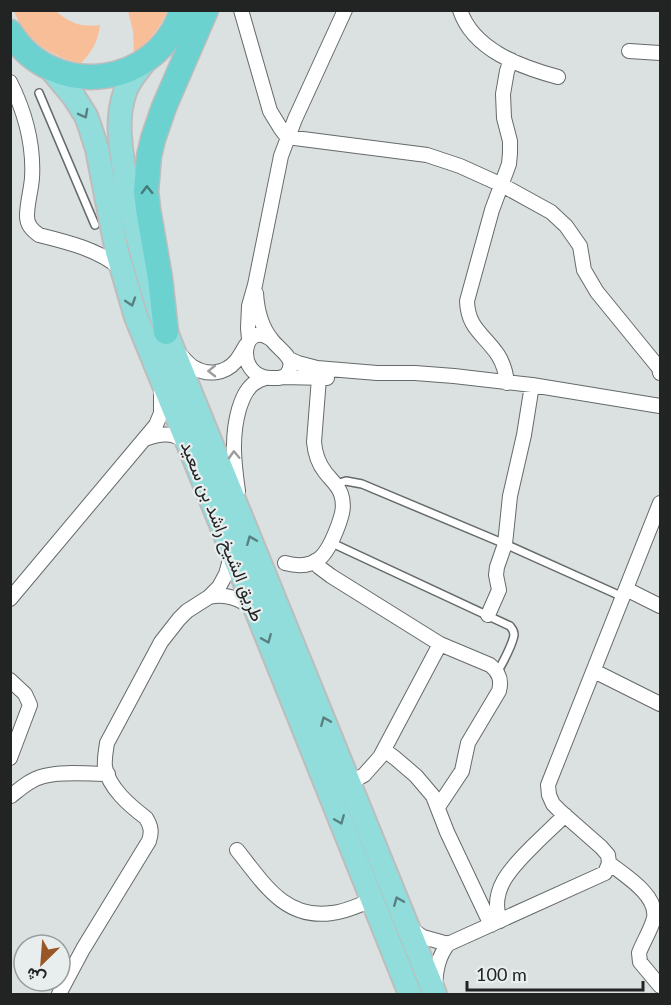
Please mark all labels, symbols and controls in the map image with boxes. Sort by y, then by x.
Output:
one-way arrow [77,108,88,118]
one-way arrow [141,186,153,195]
one-way arrow [124,296,136,307]
one-way arrow [207,365,216,377]
street label: طريق الشيخ راشد بن سعيد [175,437,269,625]
one-way arrow [227,451,240,460]
one-way arrow [246,535,258,546]
one-way arrow [260,633,272,644]
one-way arrow [320,716,332,727]
one-way arrow [333,814,345,825]
one-way arrow [393,896,405,907]
north arrow [12,933,72,993]
scale bar [467,954,642,992]
text: ش [23,963,49,990]
text: 100 m [476,963,527,985]

